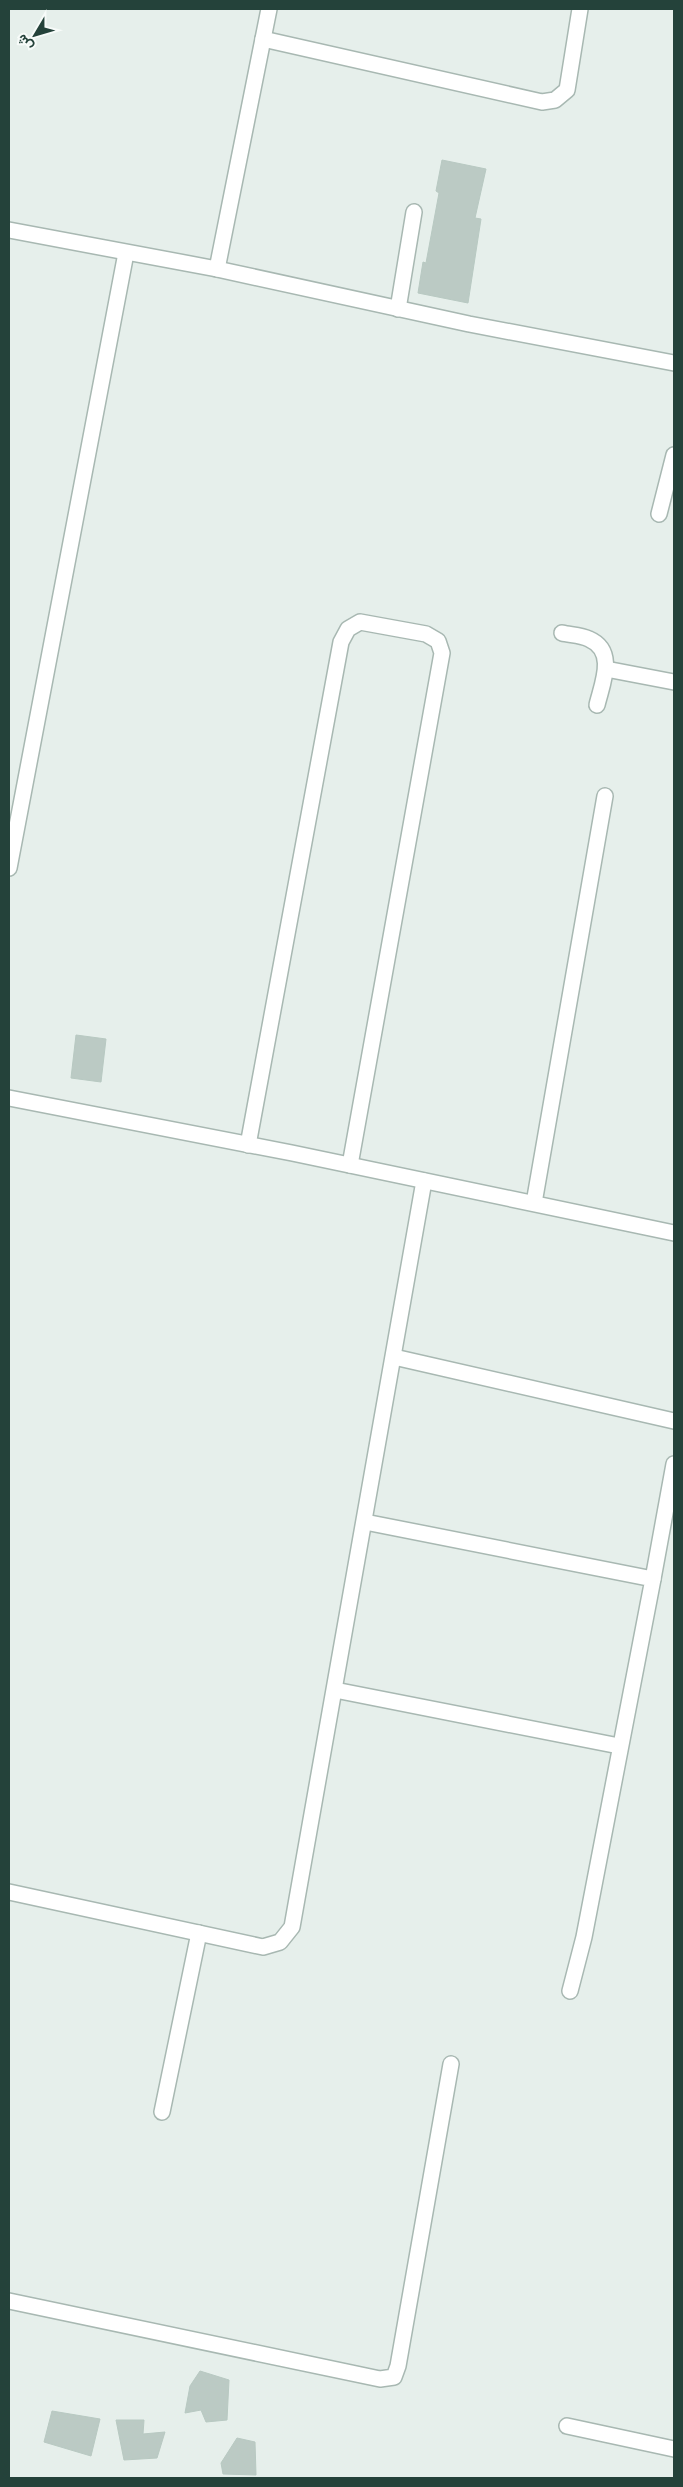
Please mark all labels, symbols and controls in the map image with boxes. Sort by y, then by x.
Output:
north arrow [10,10,60,60]
text: ش [12,31,37,55]

